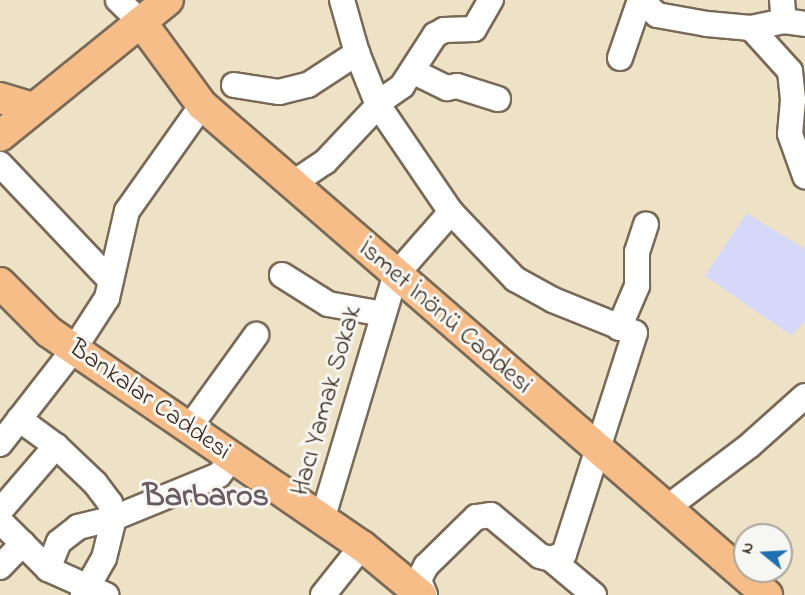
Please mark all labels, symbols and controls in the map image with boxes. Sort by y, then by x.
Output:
street label: İsmet İnönü Caddesi [351,234,537,402]
street label: Hacı Yamak Sokak [286,302,370,500]
street label: Bankalar Caddesi [62,334,236,468]
district label: Barbaros [143,479,269,517]
north arrow [733,523,793,583]
text: N [735,539,761,557]

